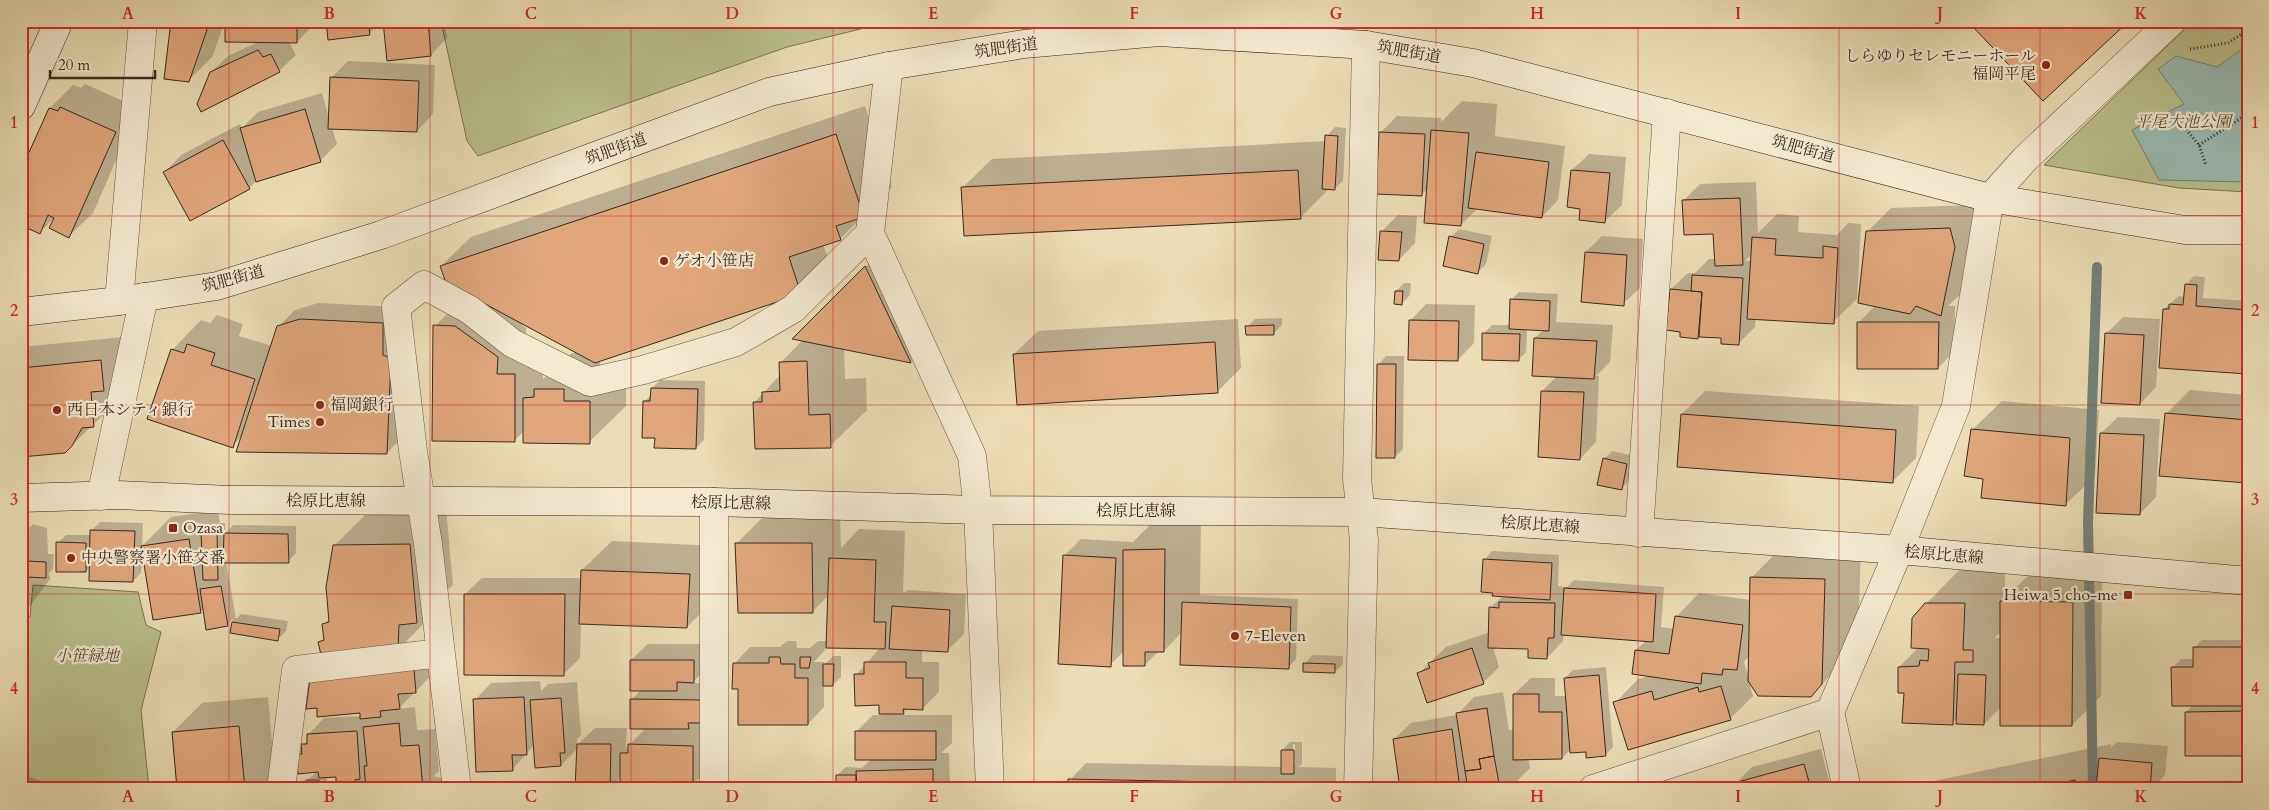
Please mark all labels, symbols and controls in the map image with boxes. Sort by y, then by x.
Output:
text: A [122,3,134,25]
text: B [323,3,335,25]
text: C [525,3,537,25]
text: D [725,3,739,25]
text: E [928,3,938,25]
text: F [1129,3,1139,25]
text: G [1329,3,1343,25]
text: H [1530,3,1544,25]
text: I [1735,3,1741,25]
text: J [1935,3,1943,25]
text: K [2135,3,2148,25]
street label: 筑肥街道 [973,33,1039,63]
street label: 筑肥街道 [1376,36,1442,68]
place label: しらゆりセレモニーホール 福岡平尾 [1844,45,2036,85]
scale bar [50,48,155,80]
text: 20 m [58,55,90,75]
marker: しらゆりセレモニーホール 福岡平尾 [2040,59,2052,71]
park label: 平尾大池公園 [2135,111,2234,133]
text: 1 [10,112,18,134]
text: 1 [2251,112,2259,134]
street label: 筑肥街道 [582,128,650,170]
street label: 筑肥街道 [1769,130,1837,168]
place label: ゲオ小笹店 [674,250,754,272]
marker: ゲオ小笹店 [658,255,670,267]
street label: 筑肥街道 [199,260,267,298]
text: 2 [10,300,18,322]
text: 2 [2251,300,2259,322]
place label: 福岡銀行 [330,394,394,416]
place label: 西日本シティ銀行 [67,399,194,421]
marker: 福岡銀行 [314,399,326,411]
marker: 西日本シティ銀行 [51,404,63,416]
place label: Times [268,411,310,433]
marker: Times [314,416,326,428]
text: 3 [10,489,18,511]
text: 3 [2251,489,2259,511]
street label: 桧原比恵線 [286,490,366,512]
street label: 桧原比恵線 [691,491,771,515]
street label: 桧原比恵線 [1096,500,1176,522]
street label: 桧原比恵線 [1499,511,1581,539]
place label: Ozasa [183,517,223,539]
marker: Ozasa [167,522,179,534]
street label: 桧原比恵線 [1903,541,1985,569]
place label: 中央警察署小笹交番 [81,547,225,569]
marker: 中央警察署小笹交番 [65,552,77,564]
place label: Heiwa 5 cho-me [2004,584,2118,606]
marker: Heiwa 5 cho-me [2122,589,2134,601]
place label: 7-Eleven [1245,625,1306,647]
marker: 7-Eleven [1229,630,1241,642]
park label: 小笹緑地 [55,645,121,667]
text: 4 [10,678,18,700]
text: 4 [2251,678,2259,700]
text: A [122,786,134,808]
text: B [323,786,335,808]
text: C [525,786,537,808]
text: D [725,786,739,808]
text: E [928,786,938,808]
text: F [1129,786,1139,808]
text: G [1329,786,1343,808]
text: H [1530,786,1544,808]
text: I [1735,786,1741,808]
text: J [1935,786,1943,808]
text: K [2135,786,2148,808]

